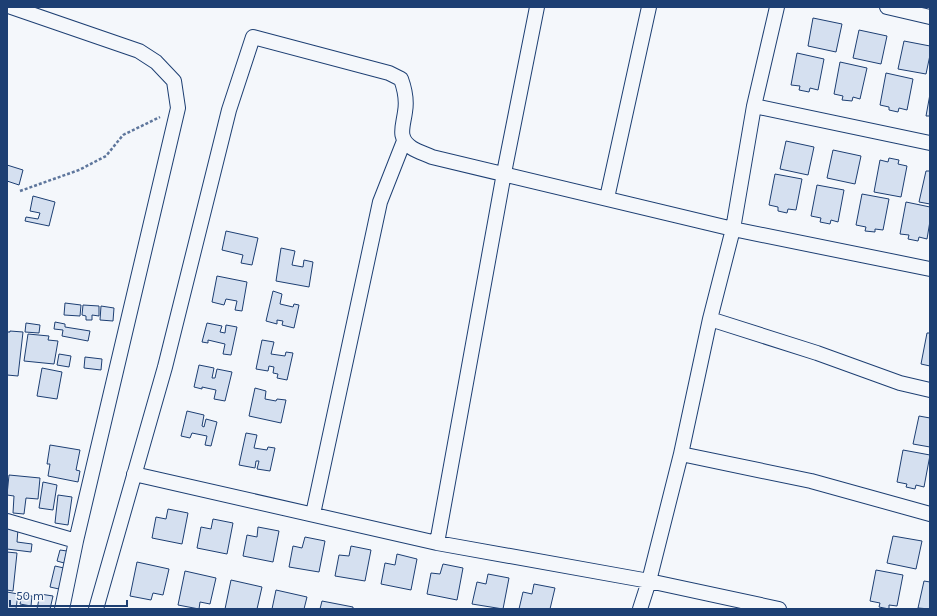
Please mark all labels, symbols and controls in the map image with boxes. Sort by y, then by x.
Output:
scale bar [10,582,127,608]
text: 50 m [16,589,44,603]

